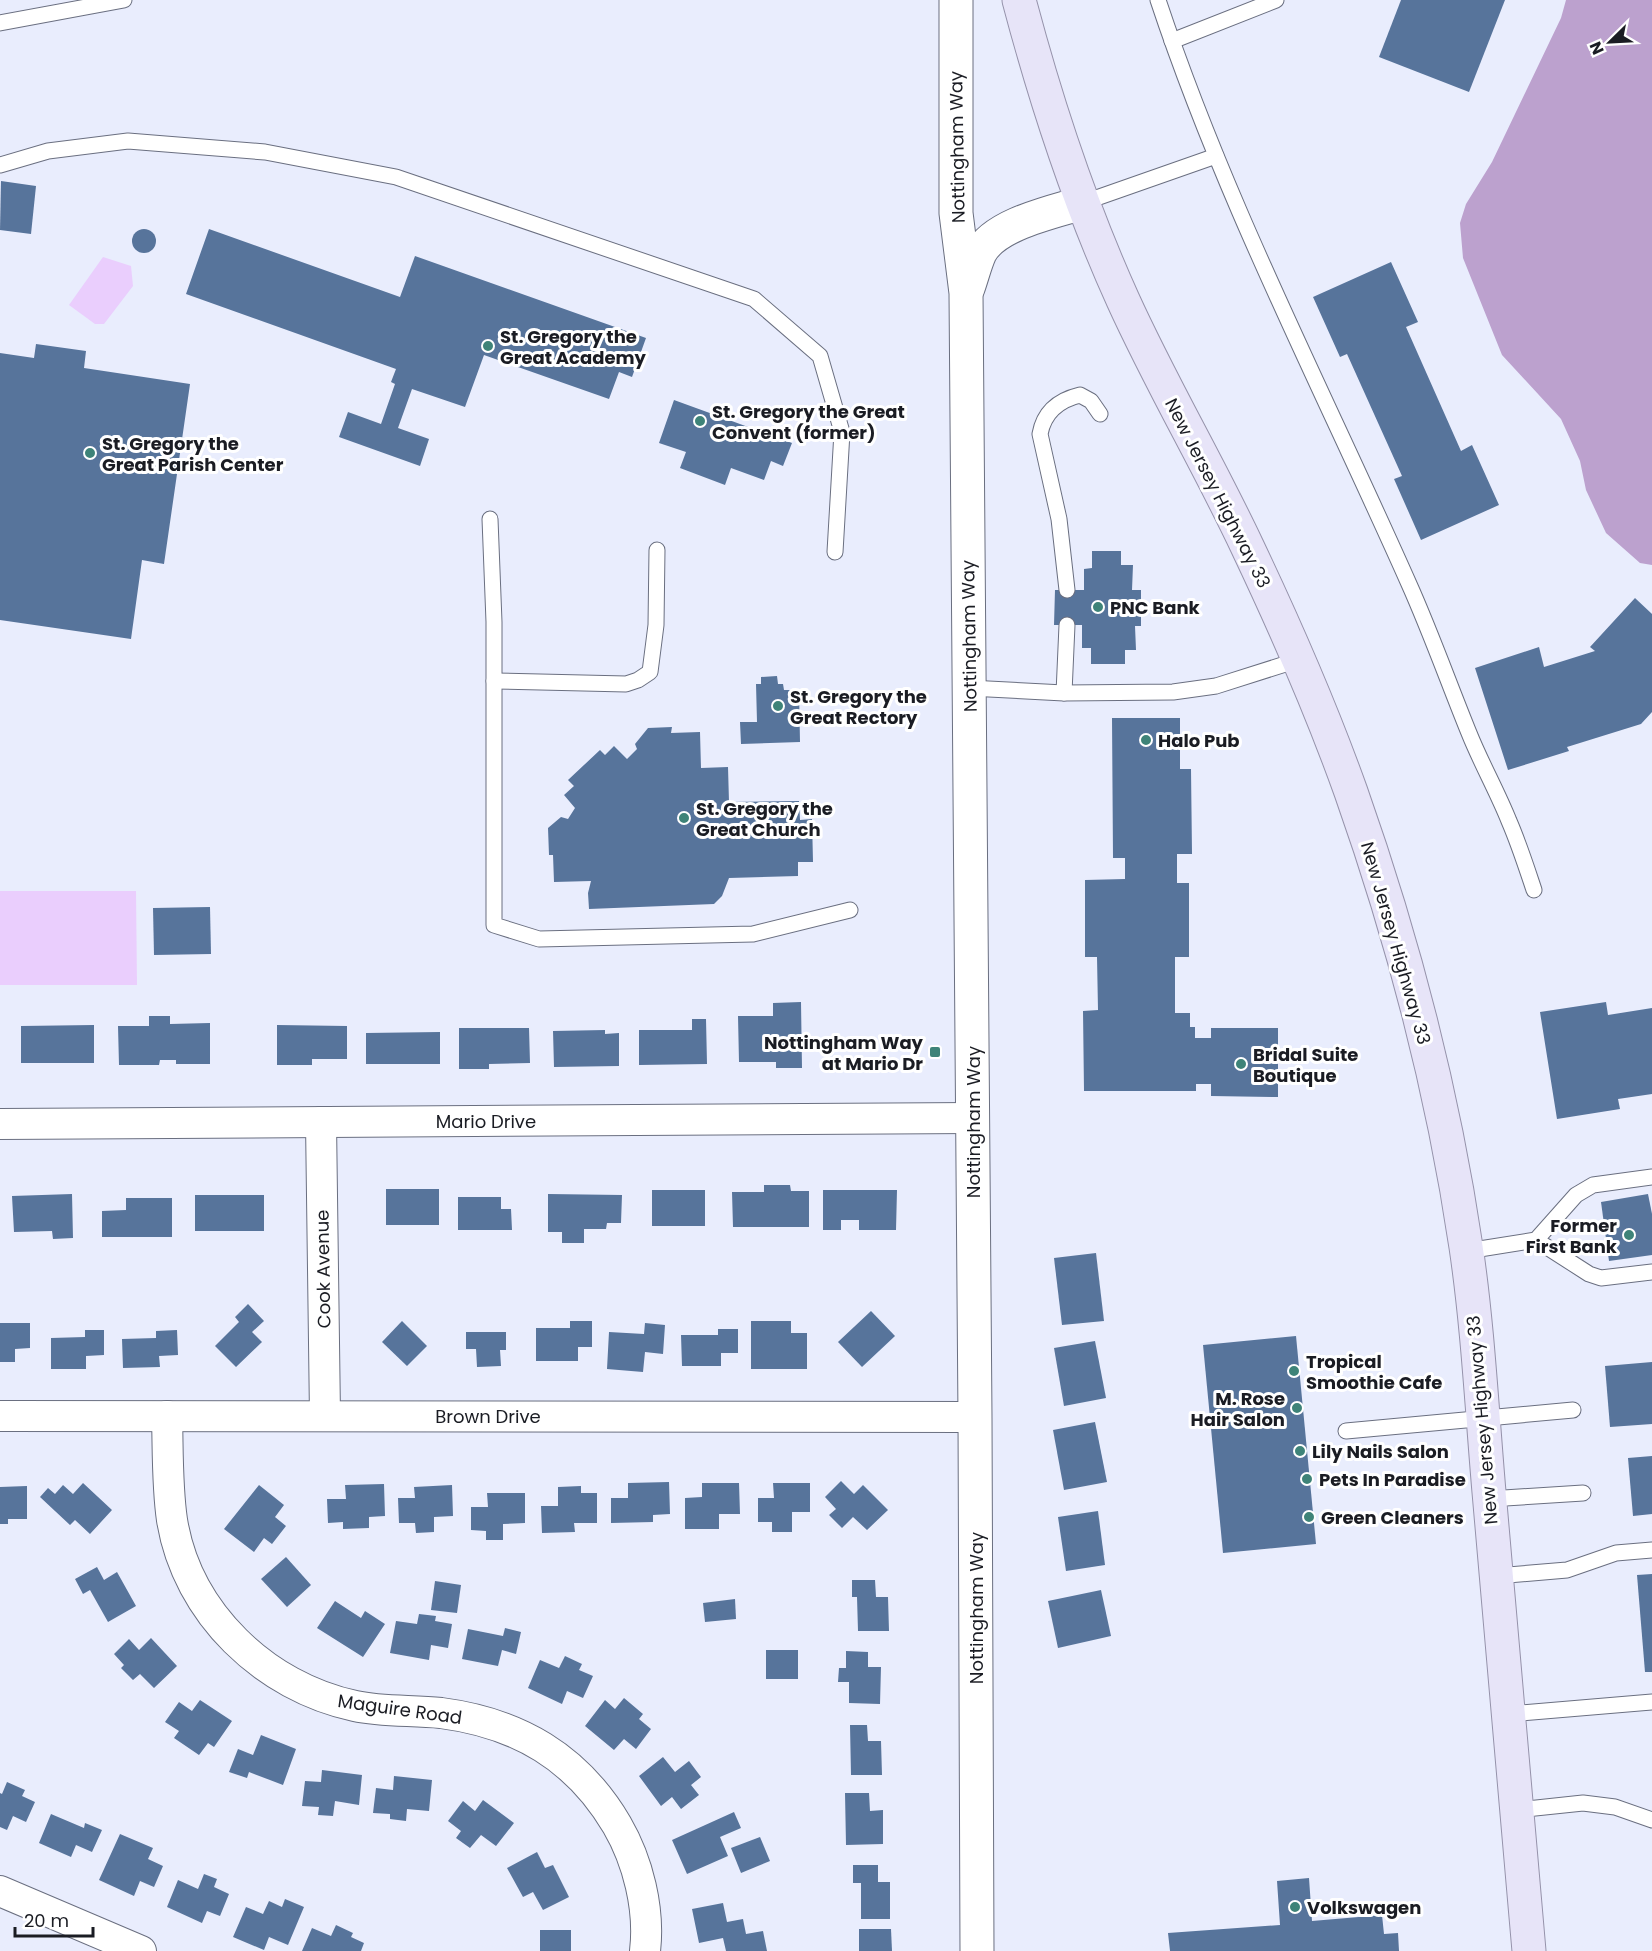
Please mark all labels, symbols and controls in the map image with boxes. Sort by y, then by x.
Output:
north arrow [1580,12,1640,72]
text: N [1584,38,1610,58]
street label: Nottingham Way [943,71,971,223]
place label: St. Gregory the Great Academy [500,324,647,370]
marker: St. Gregory the Great Academy [481,339,495,353]
street label: New Jersey Highway 33 [1159,394,1277,592]
place label: St. Gregory the Great Convent (former) [712,399,905,445]
marker: St. Gregory the Great Convent (former) [693,414,707,428]
place label: St. Gregory the Great Parish Center [102,431,284,477]
marker: St. Gregory the Great Parish Center [83,446,97,460]
street label: Nottingham Way [955,560,983,712]
place label: PNC Bank [1110,595,1201,620]
marker: PNC Bank [1091,600,1105,614]
place label: St. Gregory the Great Rectory [790,684,927,730]
marker: St. Gregory the Great Rectory [771,699,785,713]
place label: Halo Pub [1158,728,1240,753]
marker: Halo Pub [1139,733,1153,747]
place label: St. Gregory the Great Church [696,796,833,842]
marker: St. Gregory the Great Church [677,811,691,825]
street label: New Jersey Highway 33 [1355,839,1437,1047]
place label: Nottingham Way at Mario Dr [764,1030,924,1076]
place label: Bridal Suite Boutique [1253,1042,1358,1088]
marker: Nottingham Way at Mario Dr [928,1045,942,1059]
street label: Nottingham Way [961,1046,986,1198]
marker: Bridal Suite Boutique [1234,1057,1248,1071]
street label: Mario Drive [436,1109,536,1134]
street label: Cook Avenue [309,1209,337,1329]
place label: Former First Bank [1526,1213,1618,1259]
marker: Former First Bank [1622,1228,1636,1242]
street label: New Jersey Highway 33 [1460,1314,1504,1526]
place label: Tropical Smoothie Cafe [1306,1349,1442,1395]
marker: Tropical Smoothie Cafe [1287,1364,1301,1378]
place label: M. Rose Hair Salon [1191,1386,1285,1432]
marker: M. Rose Hair Salon [1290,1401,1304,1415]
street label: Brown Drive [435,1404,541,1429]
place label: Lily Nails Salon [1312,1439,1449,1464]
marker: Lily Nails Salon [1293,1444,1307,1458]
place label: Pets In Paradise [1319,1467,1466,1492]
marker: Pets In Paradise [1300,1472,1314,1486]
place label: Green Cleaners [1321,1505,1464,1530]
marker: Green Cleaners [1302,1510,1316,1524]
street label: Nottingham Way [964,1532,989,1684]
street label: Maguire Road [336,1688,464,1730]
place label: Volkswagen [1307,1895,1421,1920]
scale bar [15,1900,93,1938]
marker: Volkswagen [1288,1900,1302,1914]
text: 20 m [24,1908,69,1933]

